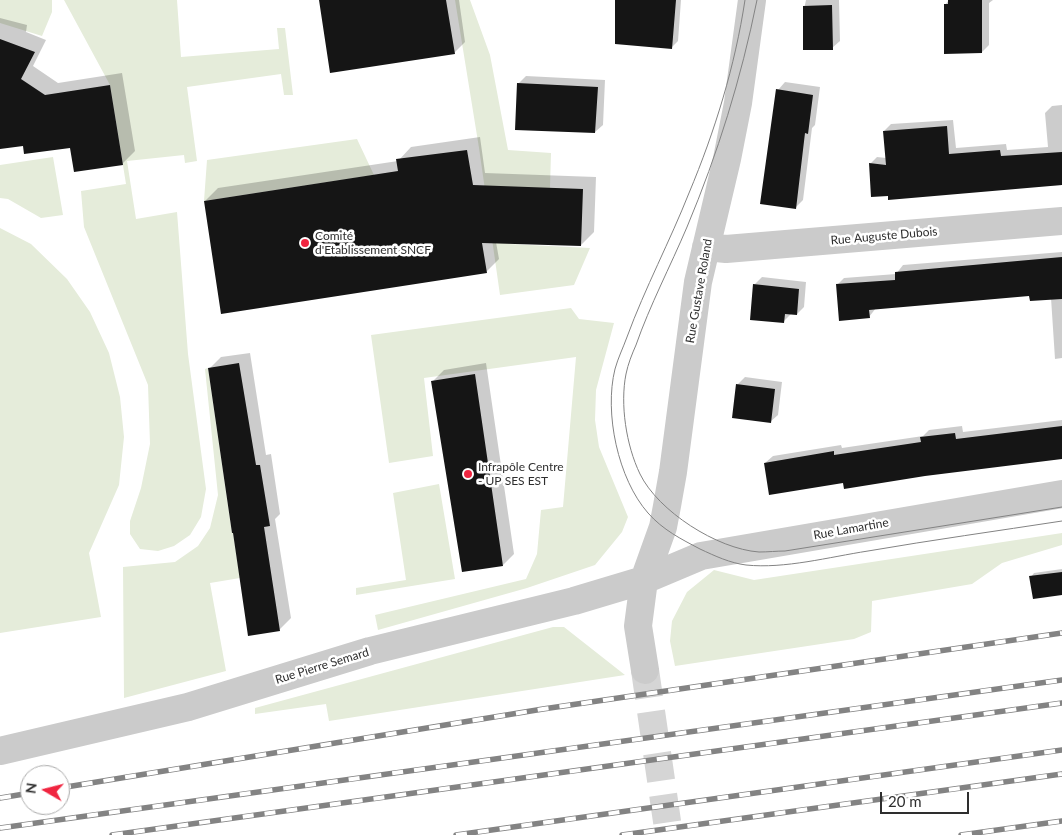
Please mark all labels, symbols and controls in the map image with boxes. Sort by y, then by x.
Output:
street label: Rue Auguste Dubois [830,224,938,248]
place label: Comité d'Etablissement SNCF [315,229,431,257]
marker: Comité d'Etablissement SNCF [299,237,311,249]
street label: Rue Gustave Roland [683,238,715,344]
place label: Infrapôle Centre - UP SES EST [478,460,564,488]
marker: Infrapôle Centre - UP SES EST [462,468,474,480]
street label: Rue Lamartine [812,515,890,543]
street label: Rue Pierre Semard [273,645,371,687]
north arrow [20,765,70,815]
text: N [21,781,40,795]
scale bar [882,782,971,814]
text: 20 m [888,792,922,810]

